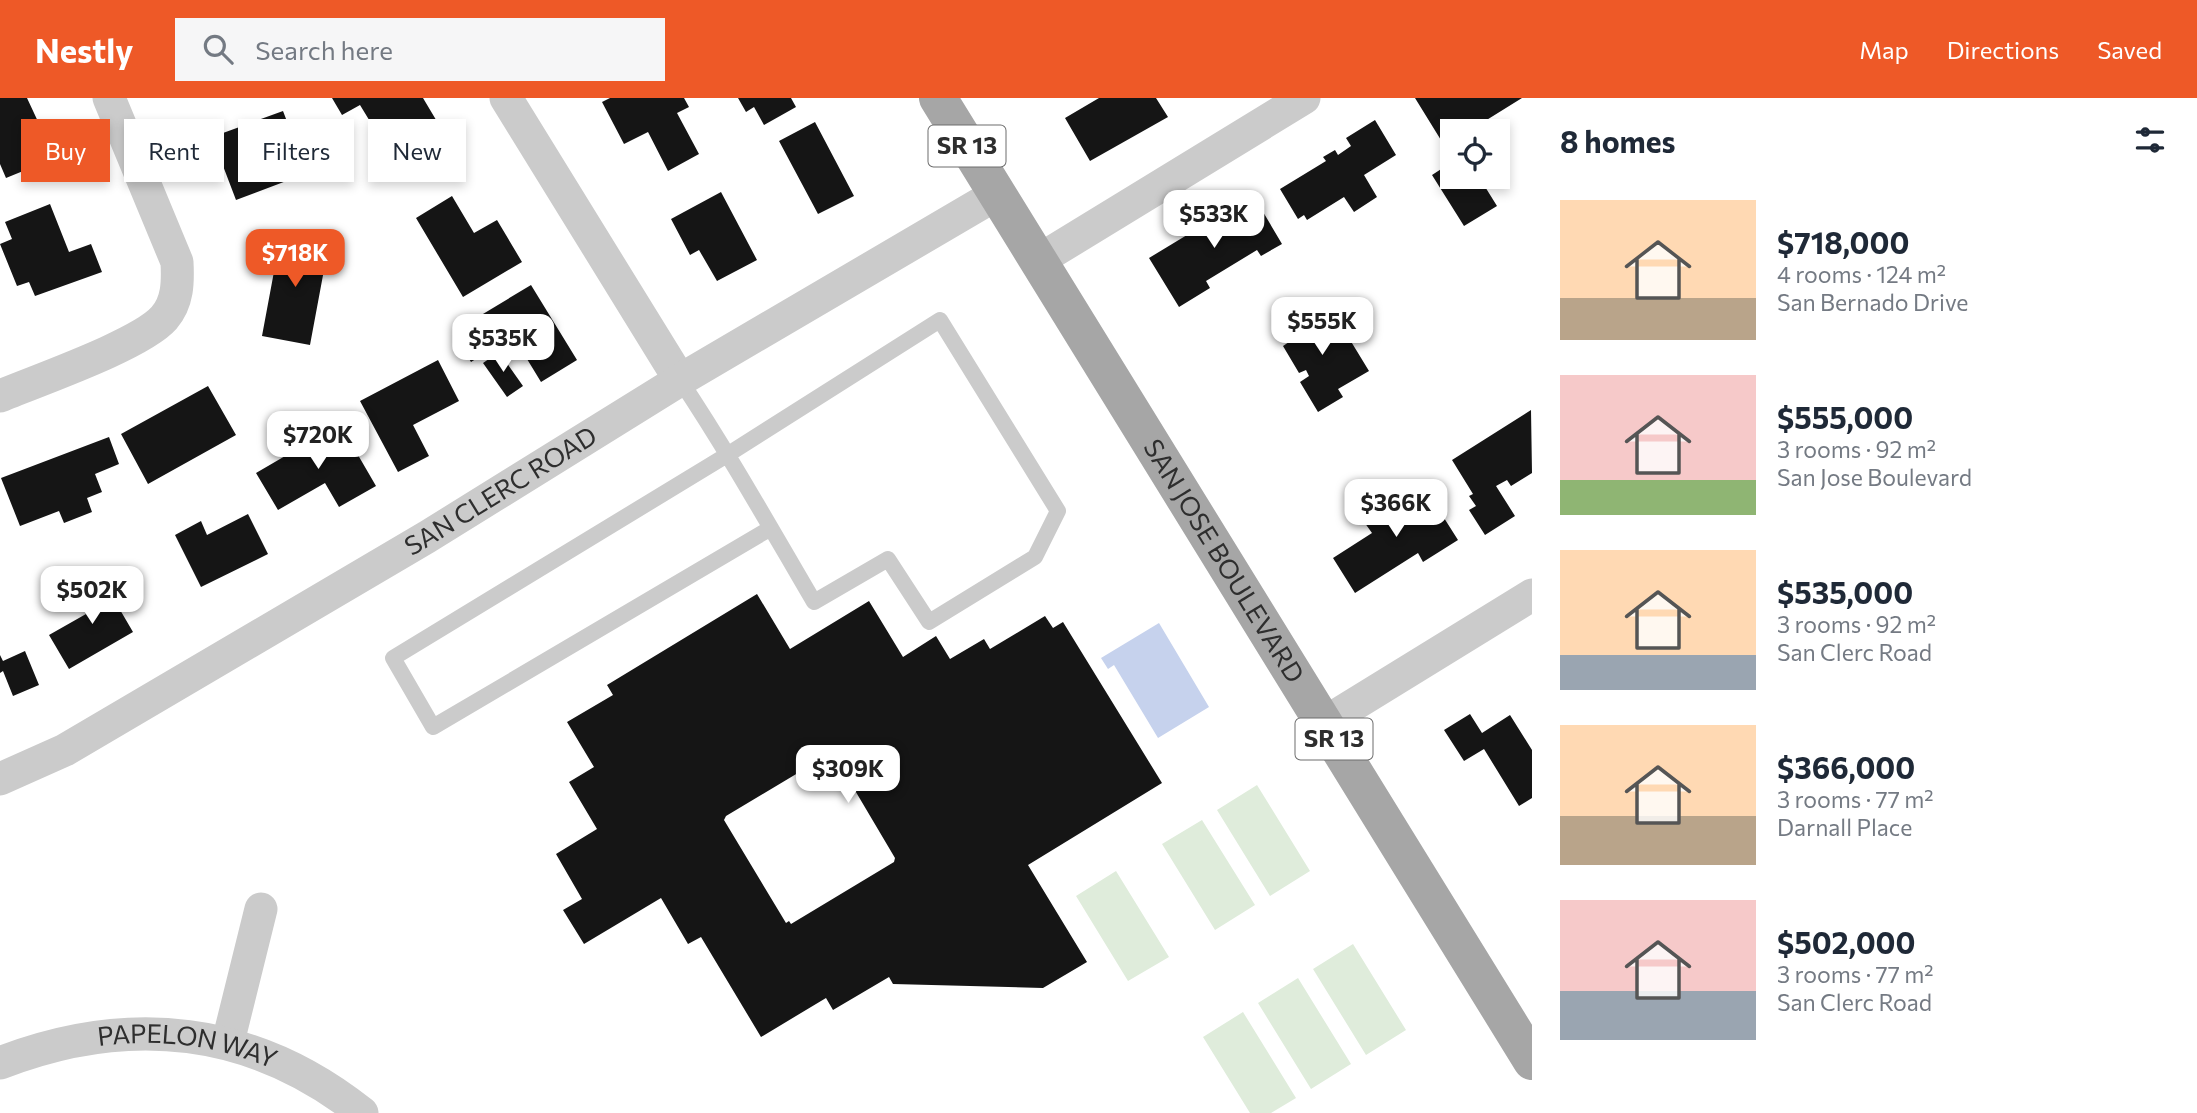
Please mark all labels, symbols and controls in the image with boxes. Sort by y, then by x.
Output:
search box [175,18,665,81]
text: Nestly [35,29,133,70]
icon: search [199,30,237,68]
text: Search here [255,34,393,65]
text: Map [1859,35,1909,64]
text: Directions [1947,35,2059,64]
text: Saved [2097,35,2162,64]
chip: Buy [21,119,110,182]
chip: Rent [124,119,224,182]
chip: Filters [238,119,354,182]
chip: New [368,119,466,182]
map controls [1440,119,1510,189]
button: locate [1440,119,1510,189]
icon: filters [2131,121,2169,159]
text: 8 homes [1560,122,1676,159]
road number: SR 13 [928,126,1006,166]
pin: $533K [1165,190,1263,250]
text: $533K [1179,199,1249,227]
text: $718,000 [1777,223,1909,260]
icon: home [1616,228,1700,312]
pin: $718K [246,230,344,289]
text: $718K [262,238,328,266]
text: 4 rooms · 124 m² [1777,260,1946,288]
text: San Bernado Drive [1777,288,1968,316]
pin: $555K [1273,298,1371,357]
text: $555K [1287,306,1357,334]
pin: $535K [454,314,552,374]
text: $535K [468,323,538,351]
text: $555,000 [1777,398,1913,435]
icon: home [1616,403,1700,487]
pin: $720K [269,412,367,471]
street label: SAN CLERC ROAD [398,419,602,561]
text: $720K [283,420,353,448]
street label: SAN JOSE BOULEVARD [1138,433,1312,688]
text: 3 rooms · 92 m² [1777,435,1936,463]
text: San Jose Boulevard [1777,463,1972,491]
pin: $366K [1347,480,1445,539]
text: $366K [1360,488,1432,516]
pin: $502K [43,566,141,626]
text: $535,000 [1777,573,1913,610]
text: $502K [57,575,127,603]
icon: home [1616,578,1700,662]
text: 3 rooms · 92 m² [1777,610,1936,638]
text: San Clerc Road [1777,638,1932,666]
road number: SR 13 [1296,718,1372,760]
pin: $309K [799,746,897,805]
text: $366,000 [1777,748,1915,785]
icon: home [1616,753,1700,837]
text: $309K [812,754,884,782]
text: 3 rooms · 77 m² [1777,785,1934,813]
text: Darnall Place [1777,813,1912,841]
text: $502,000 [1777,923,1915,960]
icon: home [1616,928,1700,1012]
text: 3 rooms · 77 m² [1777,960,1934,988]
text: San Clerc Road [1777,988,1932,1016]
street label: PAPELON WAY [95,1017,282,1074]

